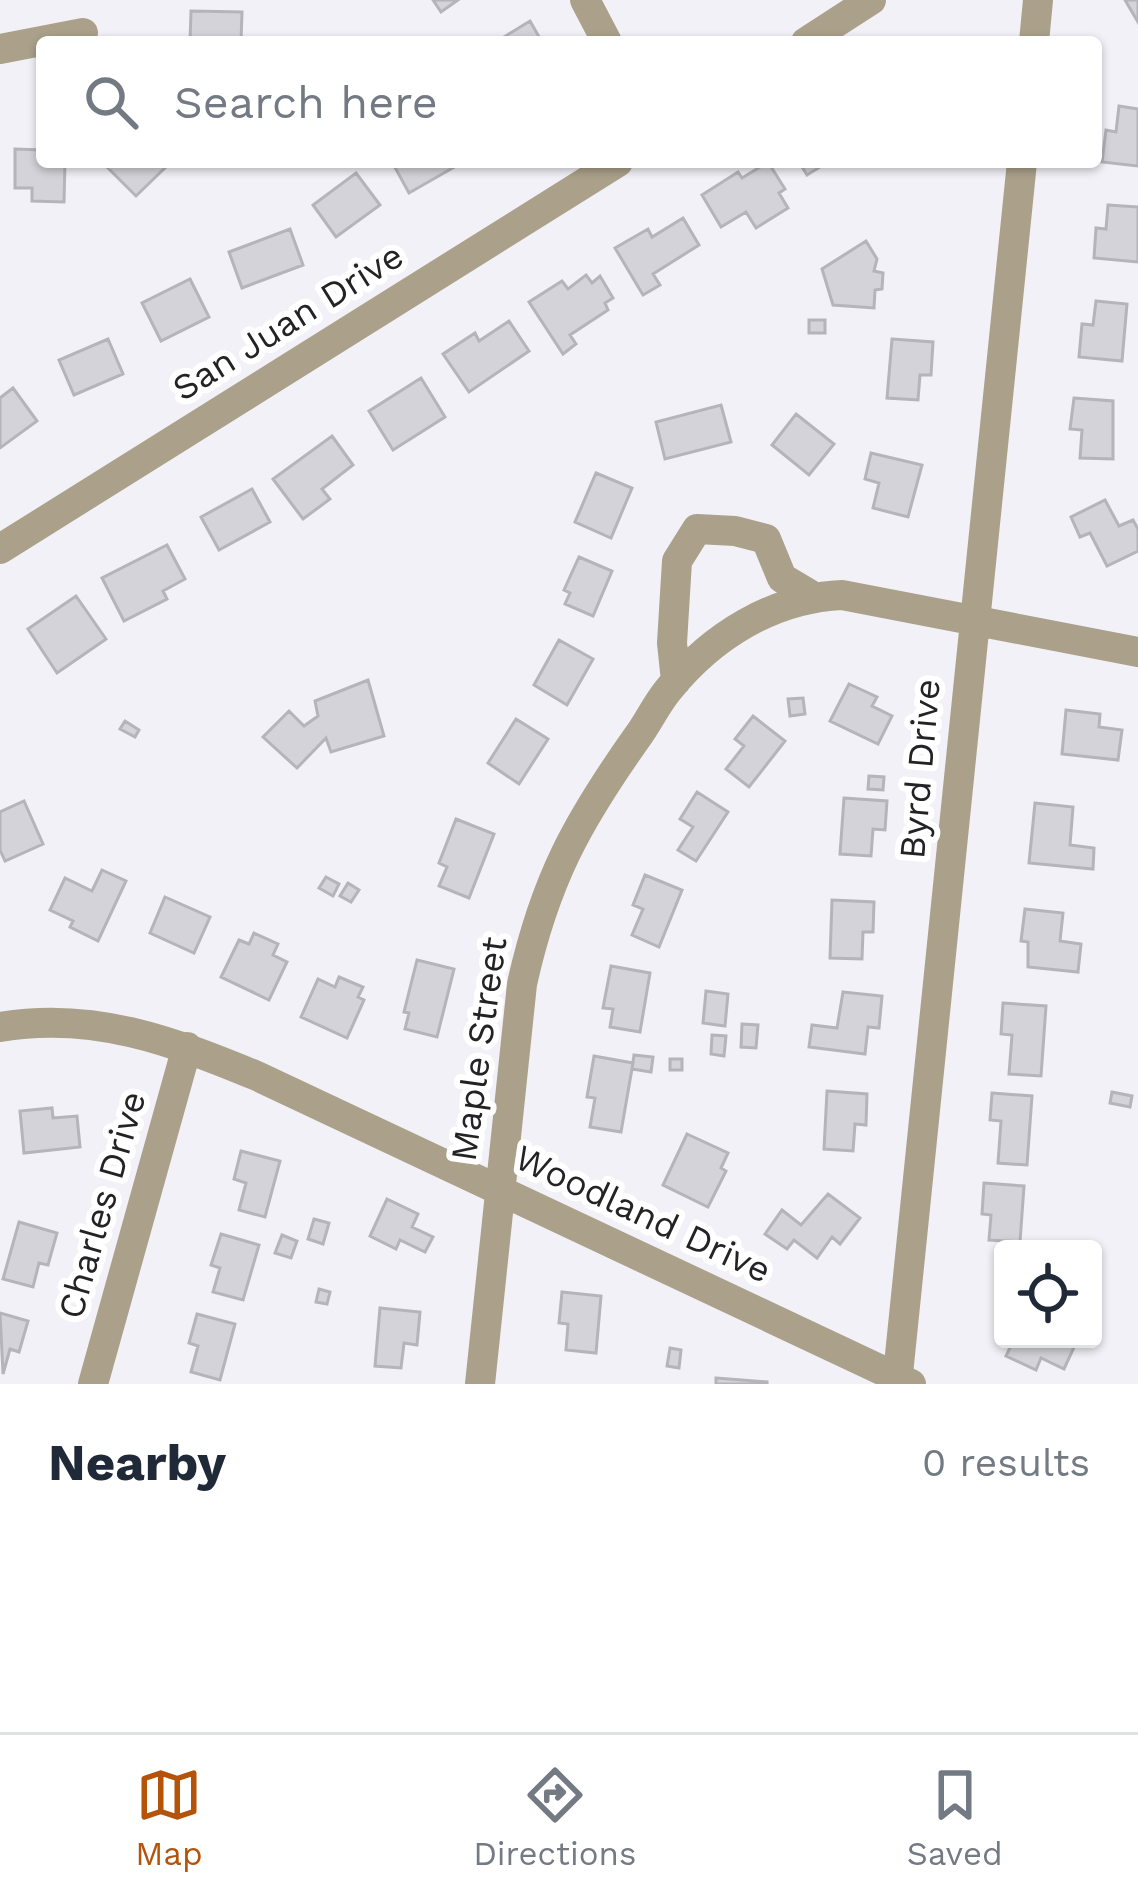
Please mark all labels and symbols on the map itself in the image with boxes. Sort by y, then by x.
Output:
street label: San Juan Drive [165,234,411,410]
street label: Byrd Drive [891,677,949,861]
street label: Maple Street [442,934,516,1164]
street label: Charles Drive [49,1086,155,1324]
street label: Woodland Drive [509,1136,777,1292]

